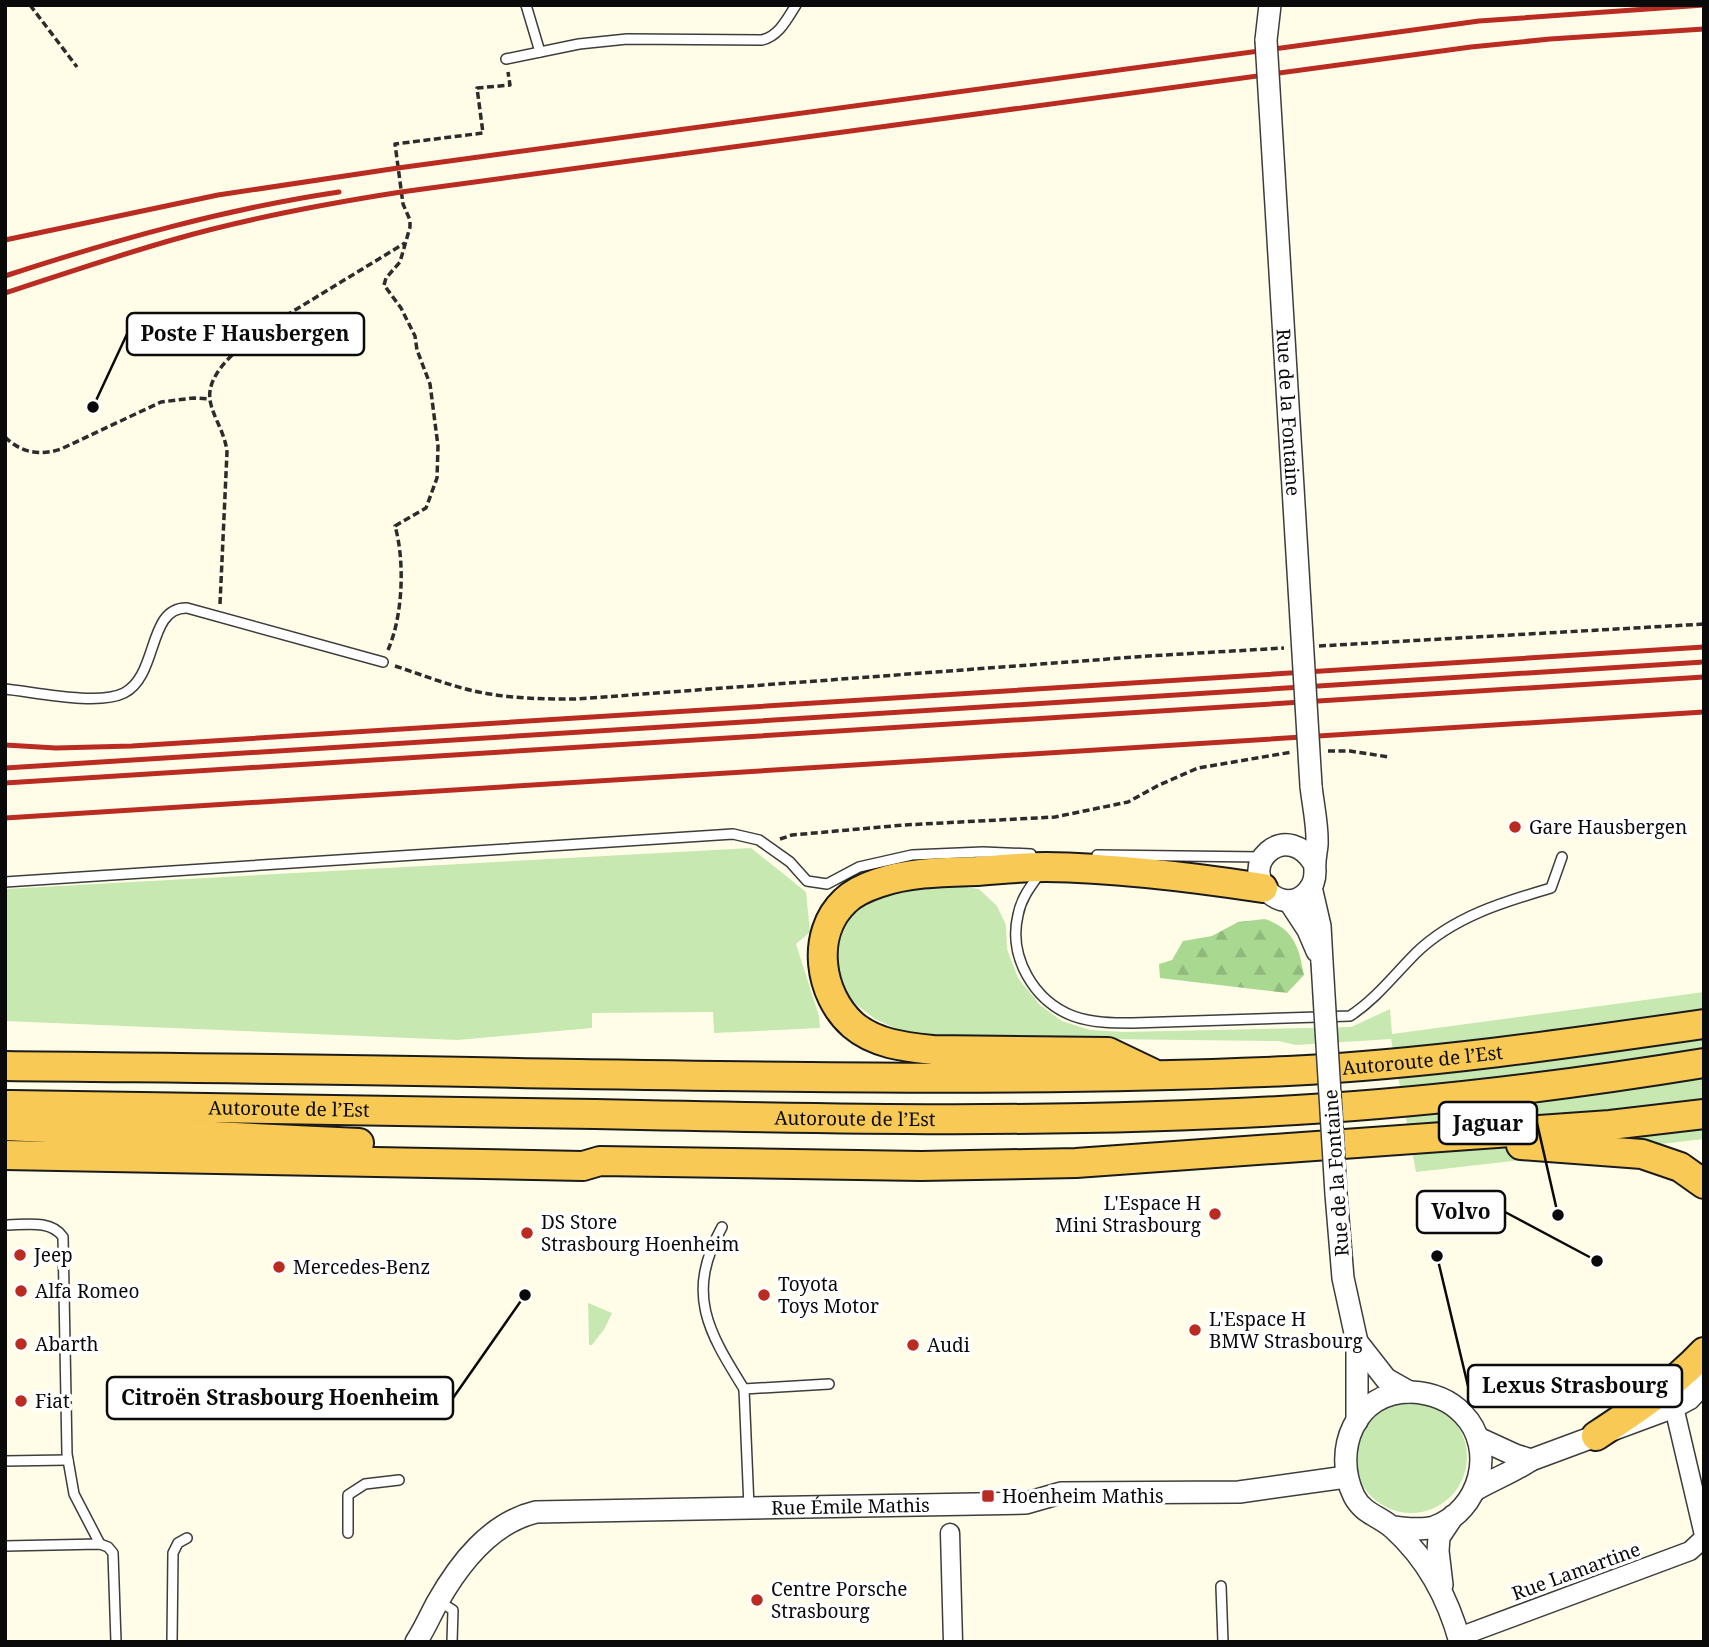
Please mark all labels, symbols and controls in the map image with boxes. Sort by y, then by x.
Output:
callout: Poste F Hausbergen [127,313,364,355]
text: Poste F Hausbergen [140,319,350,347]
street label: Rue de la Fontaine [1270,328,1306,497]
place label: Gare Hausbergen [1529,814,1687,840]
marker: Gare Hausbergen [1507,819,1523,835]
street label: Autoroute de l’Est [1341,1039,1504,1081]
street label: Rue de la Fontaine [1317,1089,1355,1257]
street label: Autoroute de l’Est [208,1094,370,1123]
callout: Jaguar [1439,1102,1537,1144]
street label: Autoroute de l’Est [774,1105,936,1132]
text: Jaguar [1452,1109,1523,1137]
place label: L'Espace H Mini Strasbourg [1055,1190,1201,1238]
callout: Volvo [1417,1191,1505,1233]
text: Volvo [1431,1197,1491,1225]
marker: L'Espace H Mini Strasbourg [1207,1206,1223,1222]
place label: DS Store Strasbourg Hoenheim [541,1209,739,1257]
marker: DS Store Strasbourg Hoenheim [519,1225,535,1241]
place label: Jeep [33,1242,73,1268]
marker: Jeep [12,1247,28,1263]
place label: Mercedes-Benz [293,1254,430,1280]
marker: Mercedes-Benz [271,1259,287,1275]
place label: Toyota Toys Motor [778,1271,879,1319]
place label: Alfa Romeo [35,1278,139,1304]
marker: Alfa Romeo [13,1283,29,1299]
marker: Toyota Toys Motor [756,1287,772,1303]
place label: L'Espace H BMW Strasbourg [1209,1306,1363,1354]
marker: L'Espace H BMW Strasbourg [1187,1322,1203,1338]
place label: Abarth [35,1331,98,1357]
place label: Audi [927,1332,970,1358]
marker: Abarth [13,1336,29,1352]
marker: Audi [905,1337,921,1353]
callout: Lexus Strasbourg [1468,1365,1682,1407]
text: Lexus Strasbourg [1482,1371,1668,1399]
callout: Citroën Strasbourg Hoenheim [107,1377,453,1419]
text: Citroën Strasbourg Hoenheim [121,1383,439,1411]
place label: Fiat [35,1388,70,1414]
marker: Fiat [13,1393,29,1409]
place label: Hoenheim Mathis [1002,1483,1164,1509]
marker: Hoenheim Mathis [980,1488,996,1504]
street label: Rue Émile Mathis [771,1492,930,1521]
street label: Rue Lamartine [1508,1536,1644,1606]
place label: Centre Porsche Strasbourg [771,1576,907,1624]
marker: Centre Porsche Strasbourg [749,1592,765,1608]

